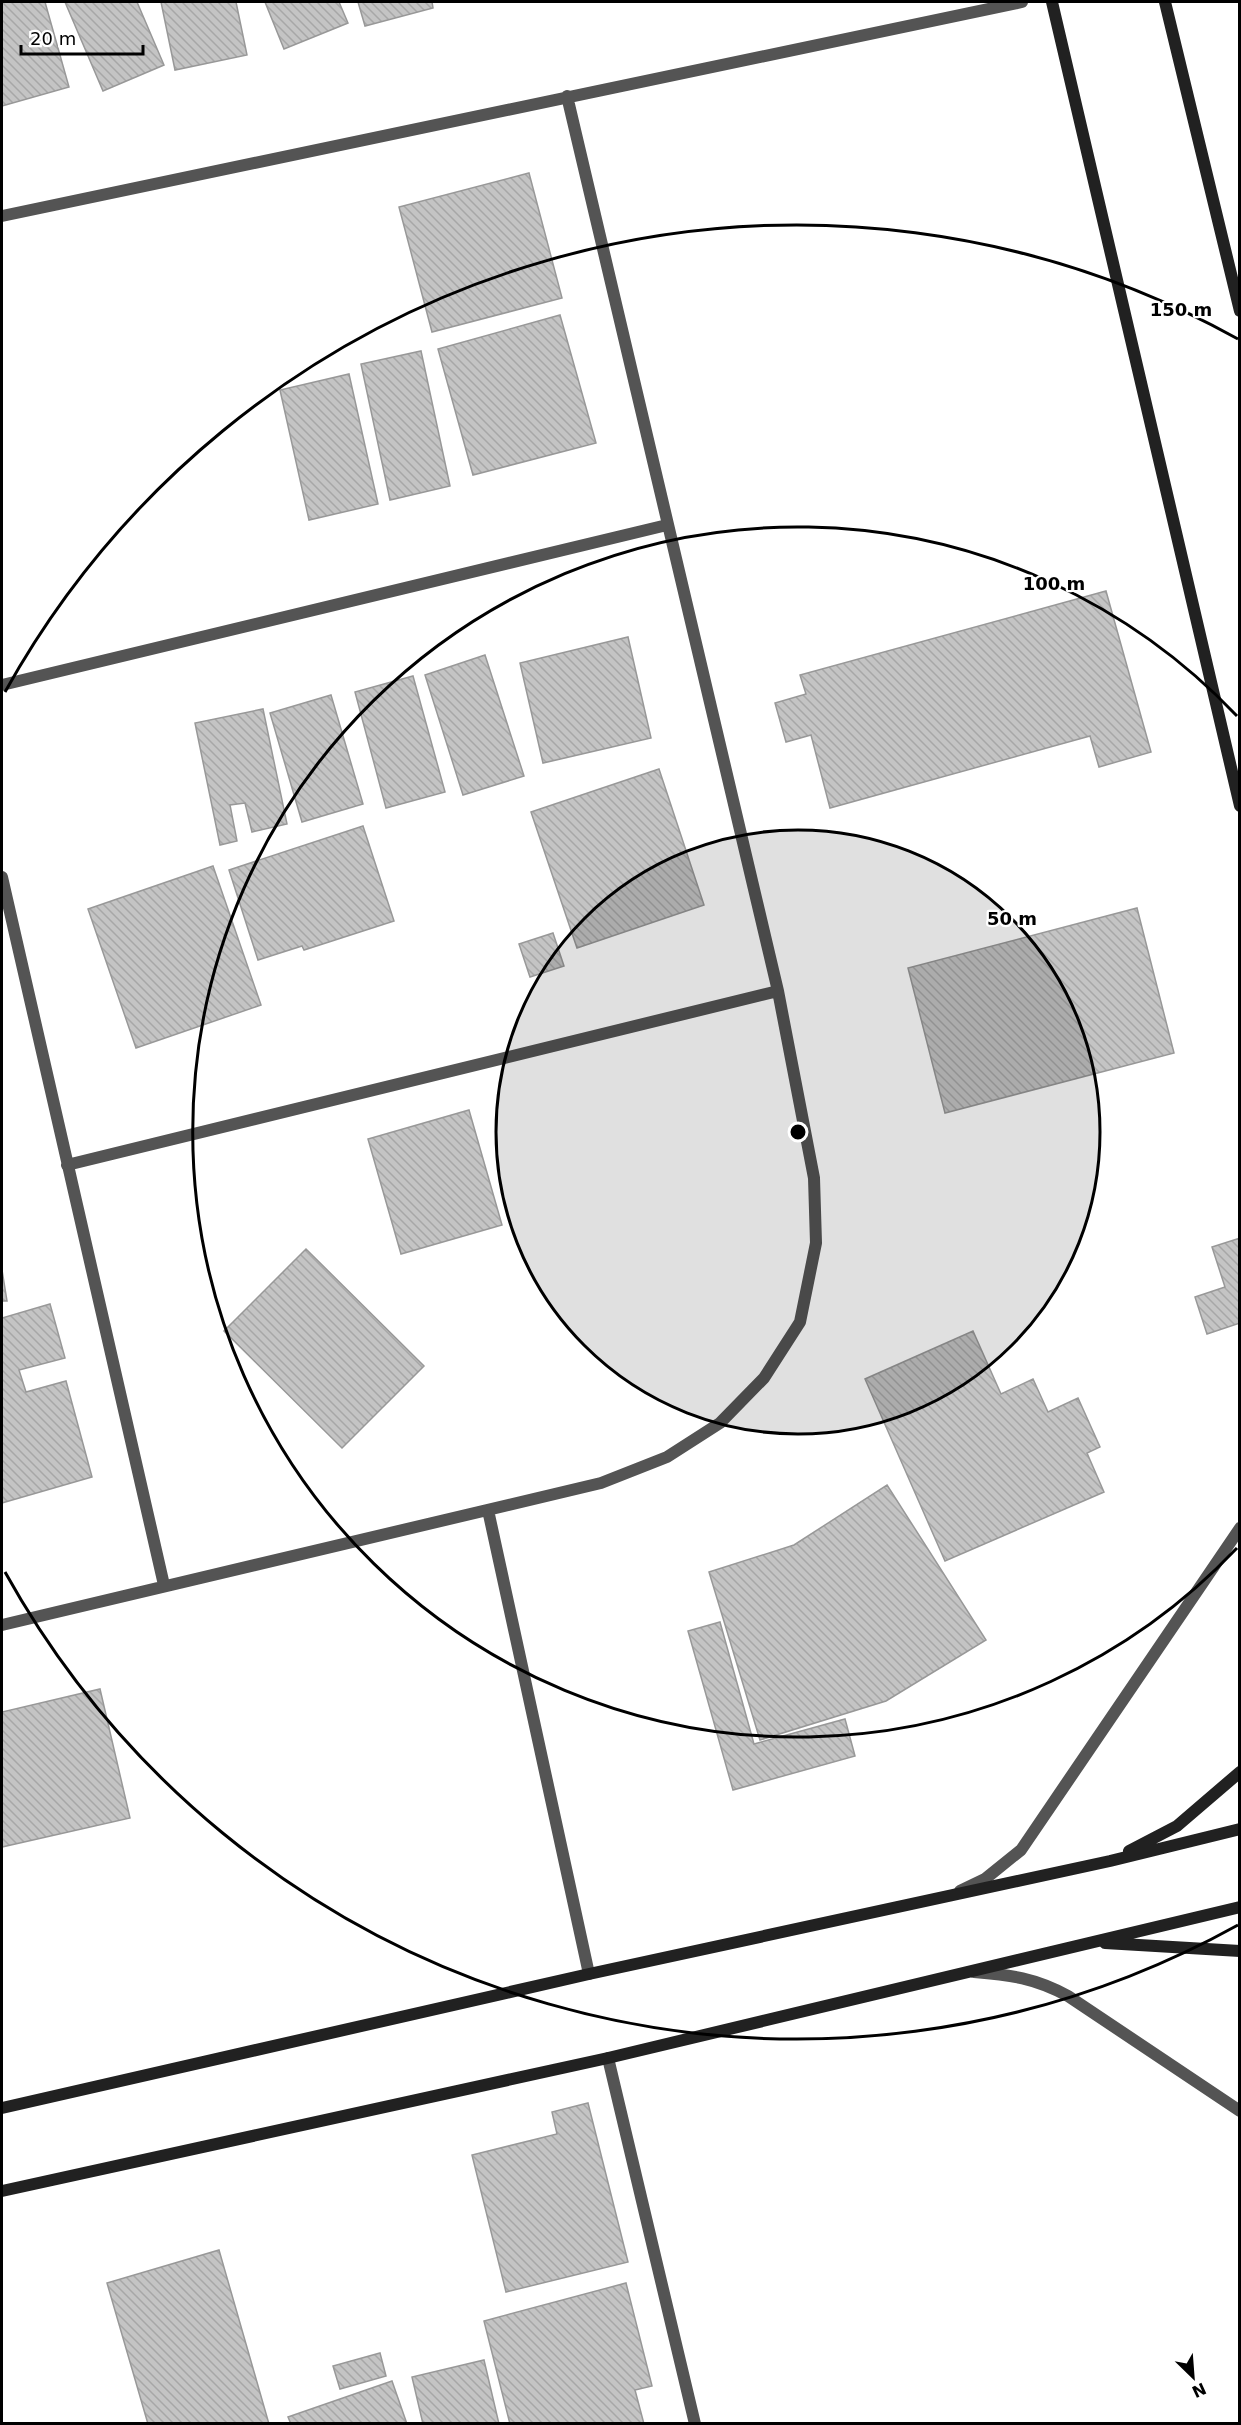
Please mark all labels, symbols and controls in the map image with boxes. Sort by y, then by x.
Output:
scale bar [21,18,142,56]
text: 20 m [30,28,76,49]
text: 150 m [1150,299,1212,320]
text: 100 m [1023,573,1085,594]
text: 50 m [987,908,1037,929]
centre of rings [788,1122,808,1142]
north arrow [1163,2347,1223,2407]
text: N [1189,2379,1209,2402]

